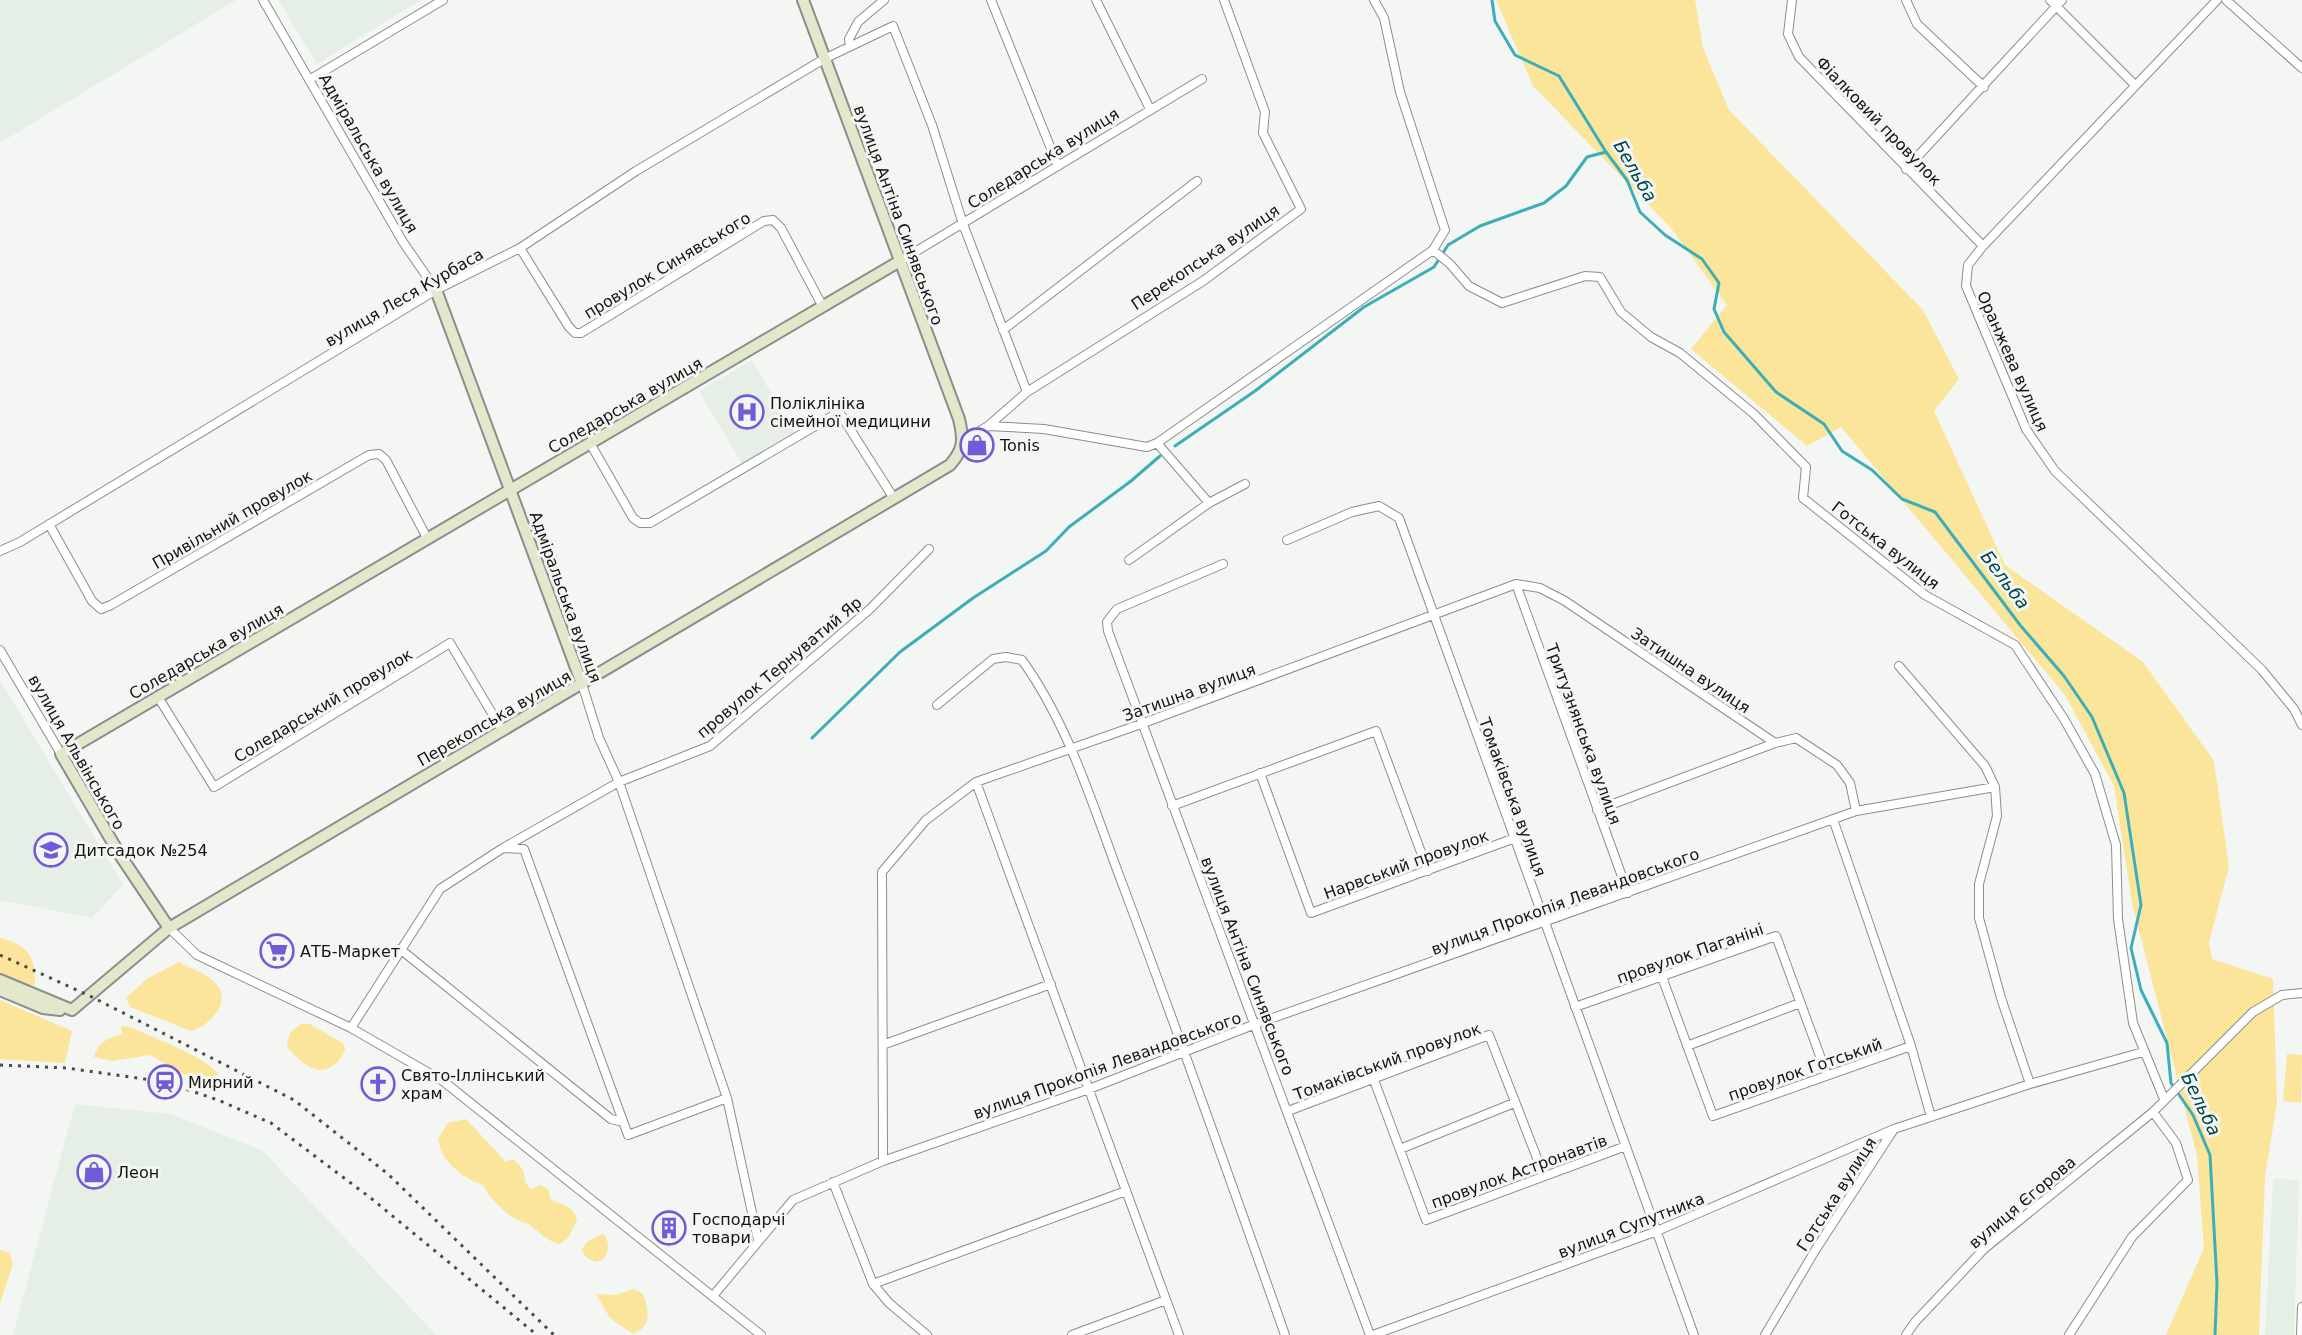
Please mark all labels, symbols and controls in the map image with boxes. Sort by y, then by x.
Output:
street label: Фіалковий провулок [1812,53,1945,190]
street label: Адміральська вулиця [315,70,422,236]
street label: вулиця Антіна Синявського [850,103,947,328]
street label: Соледарська вулиця [964,104,1122,213]
water label: Бельба [1609,136,1661,205]
street label: Перекопська вулиця [1128,201,1283,314]
street label: провулок Синявського [580,208,754,323]
street label: вулиця Леся Курбаса [322,244,487,351]
street label: Оранжева вулиця [1973,288,2052,434]
street label: Соледарська вулиця [545,353,706,457]
hospital icon: Поліклініка сімейної медицини [729,394,765,430]
place label: Поліклініка сімейної медицини [770,394,931,431]
shop icon: Tonis [959,427,995,463]
place label: Tonis [999,436,1040,455]
street label: Привільний провулок [149,466,316,573]
street label: Готська вулиця [1828,497,1943,593]
street label: Адміральська вулиця [526,509,605,685]
water label: Бельба [1977,546,2034,613]
street label: провулок Тернуватий Яр [693,593,866,742]
street label: Соледарська вулиця [126,599,287,703]
street label: Затишна вулиця [1627,623,1754,717]
street label: Тритузнянська вулиця [1542,640,1625,827]
street label: Соледарський провулок [231,644,416,766]
street label: Затишна вулиця [1120,660,1258,725]
street label: Перекопська вулиця [414,667,575,770]
street label: вулиця Альвінського [24,671,129,833]
street label: Томаківська вулиця [1475,714,1550,879]
street label: Нарвський провулок [1321,826,1492,903]
school or university icon: Дитсадок №254 [33,832,69,868]
place label: Дитсадок №254 [74,841,208,860]
street label: вулиця Прокопія Левандовського [1429,844,1702,959]
street label: вулиця Антіна Синявського [1197,854,1298,1078]
street label: провулок Паганіні [1614,919,1766,988]
supermarket icon: АТБ-Маркет [259,933,295,969]
place label: АТБ-Маркет [300,942,400,961]
street label: вулиця Прокопія Левандовського [971,1008,1244,1123]
street label: Томаківський провулок [1290,1019,1484,1105]
street label: провулок Готський [1726,1034,1885,1105]
station icon: Мирний [147,1064,183,1100]
church icon: Свято-Іллінський храм [360,1066,396,1102]
place label: Свято-Іллінський храм [401,1066,545,1103]
water label: Бельба [2177,1069,2226,1139]
place label: Мирний [188,1073,254,1092]
street label: провулок Астронавтів [1429,1131,1610,1212]
street label: Готська вулиця [1793,1134,1880,1255]
street label: вулиця Єгорова [1965,1152,2080,1253]
shop icon: Леон [76,1154,112,1190]
place label: Леон [117,1163,159,1182]
street label: вулиця Супутника [1555,1189,1707,1262]
building icon: Господарчі товари [651,1210,687,1246]
place label: Господарчі товари [692,1210,786,1247]

